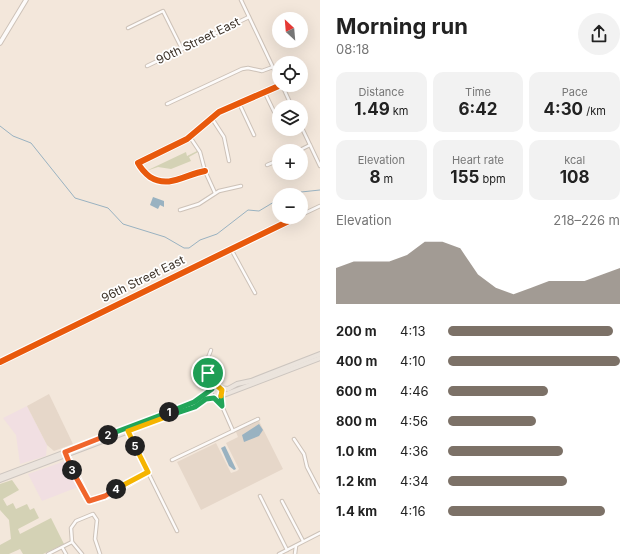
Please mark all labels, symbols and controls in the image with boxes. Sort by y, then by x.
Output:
north arrow [272,12,308,48]
map controls [272,12,308,224]
text: Morning run [336,13,468,39]
button: share [578,13,620,55]
street label: 90th Street East [154,14,242,67]
text: 08:18 [336,41,369,57]
button: locate [272,56,308,92]
text: Distance [359,85,404,99]
text: Time [465,85,491,99]
text: Pace [562,85,588,99]
text: 1.49 [354,99,390,119]
text: 6:42 [459,99,497,119]
text: 4:30 [543,99,583,119]
button: layers [272,100,308,136]
text: km [390,104,408,118]
text: /km [583,104,606,118]
button: + [272,144,308,180]
text: Elevation [358,153,405,167]
text: Heart rate [452,153,504,167]
text: kcal [564,153,585,167]
text: 8 [369,167,381,187]
text: 155 [450,167,479,187]
text: 108 [560,167,590,187]
text: m [381,172,393,186]
text: bpm [479,172,506,186]
button: − [272,188,308,224]
text: Elevation [336,212,392,228]
text: 218–226 m [553,212,620,228]
street label: 96th Street East [99,252,187,305]
text: 200 m [336,323,377,339]
text: 4:13 [400,323,425,339]
text: 400 m [336,353,377,369]
text: 4:10 [400,353,426,369]
pin [191,356,225,390]
icon: arrive [197,362,219,384]
text: 600 m [336,383,377,399]
text: 4:46 [400,383,429,399]
pin: 1 [159,402,179,422]
text: 1 [167,405,171,419]
text: 800 m [336,413,377,429]
text: 4:56 [400,413,428,429]
pin: 2 [98,425,118,445]
text: 2 [105,428,111,442]
pin: 5 [125,436,145,456]
text: 5 [131,439,139,453]
text: 1.0 km [336,443,377,459]
text: 4:36 [400,443,428,459]
pin: 3 [62,460,82,480]
text: 3 [68,463,76,477]
text: 1.2 km [336,473,377,489]
text: 4:34 [400,473,429,489]
pin: 4 [106,479,126,499]
text: 4 [112,482,120,496]
text: 1.4 km [336,503,377,519]
text: 4:16 [400,503,426,519]

